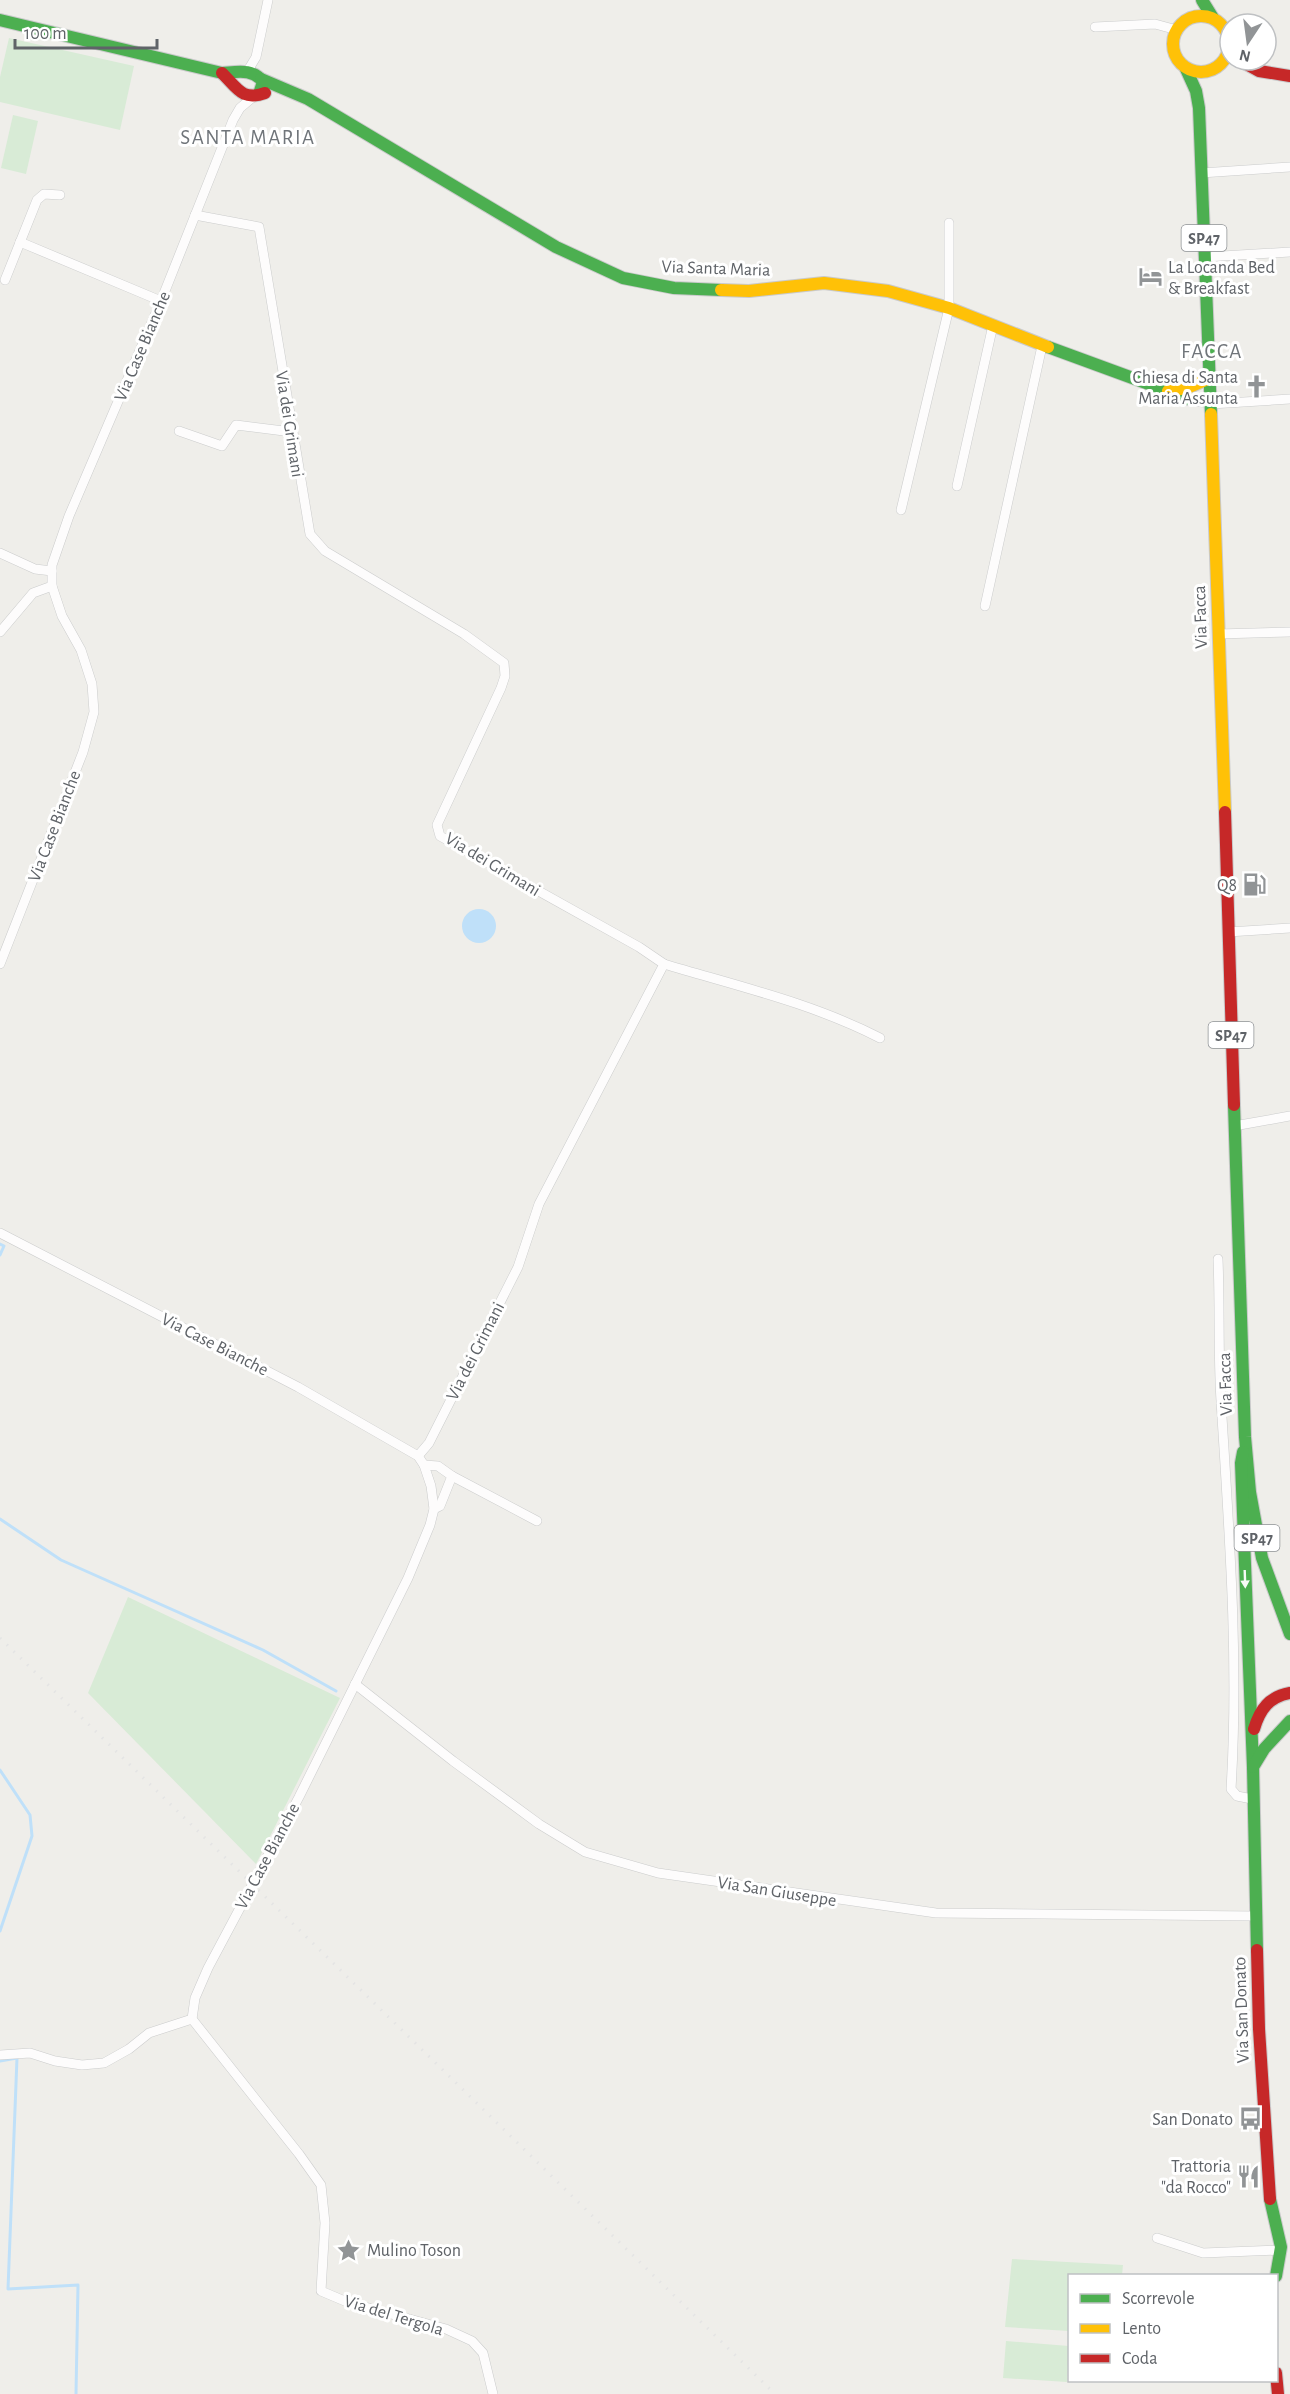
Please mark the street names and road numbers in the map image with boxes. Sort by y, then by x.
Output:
road number: SP47 [1182,225,1226,251]
street label: Via Santa Maria [661,258,771,280]
street label: Via Case Bianche [112,289,174,404]
street label: Via dei Grimani [272,370,306,479]
street label: Via Facca [1191,585,1211,649]
street label: Via Case Bianche [25,768,84,884]
street label: Via dei Grimani [442,829,543,900]
road number: SP47 [1208,1022,1254,1048]
street label: Via dei Grimani [443,1299,508,1403]
street label: Via Case Bianche [158,1310,271,1380]
street label: Via Facca [1216,1352,1236,1416]
road number: SP47 [1234,1525,1280,1551]
street label: Via Case Bianche [232,1800,303,1913]
street label: Via San Giuseppe [716,1874,838,1910]
street label: Via San Donato [1231,1956,1253,2064]
street label: Via del Tergola [342,2292,446,2340]

